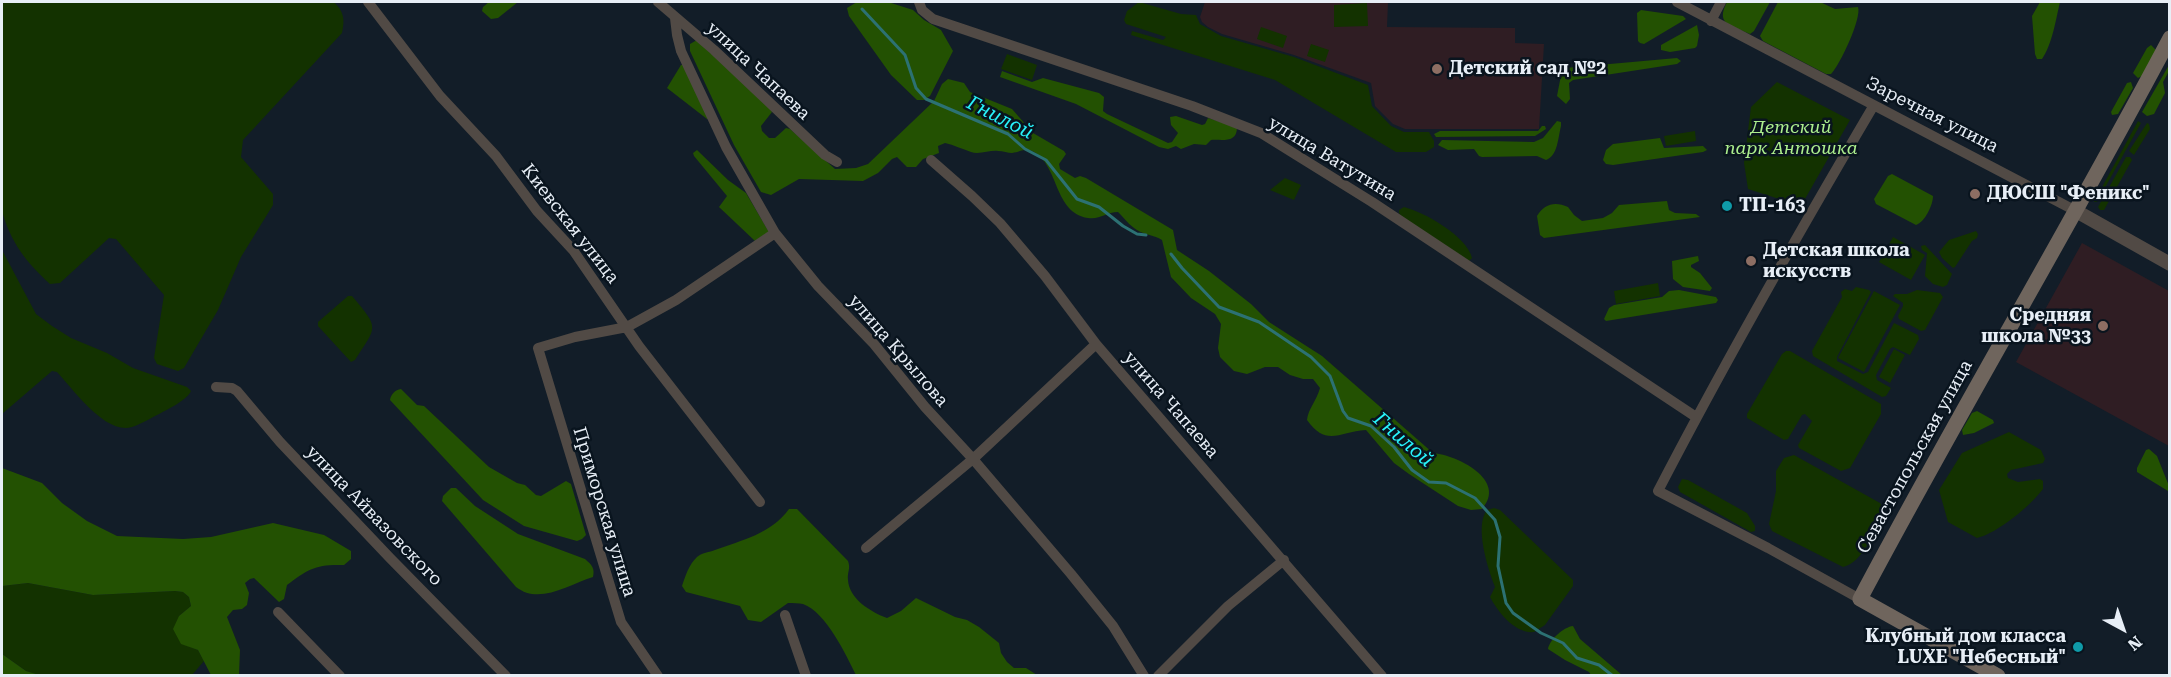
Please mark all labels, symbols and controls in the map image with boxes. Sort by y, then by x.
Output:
street label: улица Чапаева [702,17,814,125]
place label: Детский сад №2 [1449,58,1606,80]
marker: Детский сад №2 [1430,62,1444,76]
street label: Заречная улица [1862,72,2002,158]
water label: Гнилой [963,91,1037,145]
street label: улица Ватутина [1264,112,1400,206]
park label: Детский парк Антошка [1724,117,1858,160]
street label: Киевская улица [517,160,623,288]
place label: ДЮСШ "Феникс" [1987,183,2150,205]
marker: ДЮСШ "Феникс" [1968,187,1982,201]
place label: ТП-163 [1739,195,1805,217]
marker: ТП-163 [1720,199,1734,213]
place label: Детская школа искусств [1763,240,1910,282]
marker: Детская школа искусств [1744,254,1758,268]
street label: улица Крылова [843,291,953,411]
place label: Средняя школа №33 [1981,305,2091,348]
marker: Средняя школа №33 [2096,319,2110,333]
street label: улица Чапаева [1119,347,1223,463]
street label: Севастопольская улица [1853,357,1977,557]
water label: Гнилой [1368,407,1438,473]
street label: Приморская улица [568,424,640,600]
street label: улица Айвазовского [301,441,447,591]
north arrow [2093,599,2153,659]
place label: Клубный дом класса LUXE "Небесный" [1865,626,2066,668]
text: N [2124,632,2146,654]
marker: Клубный дом класса LUXE "Небесный" [2071,640,2085,654]

